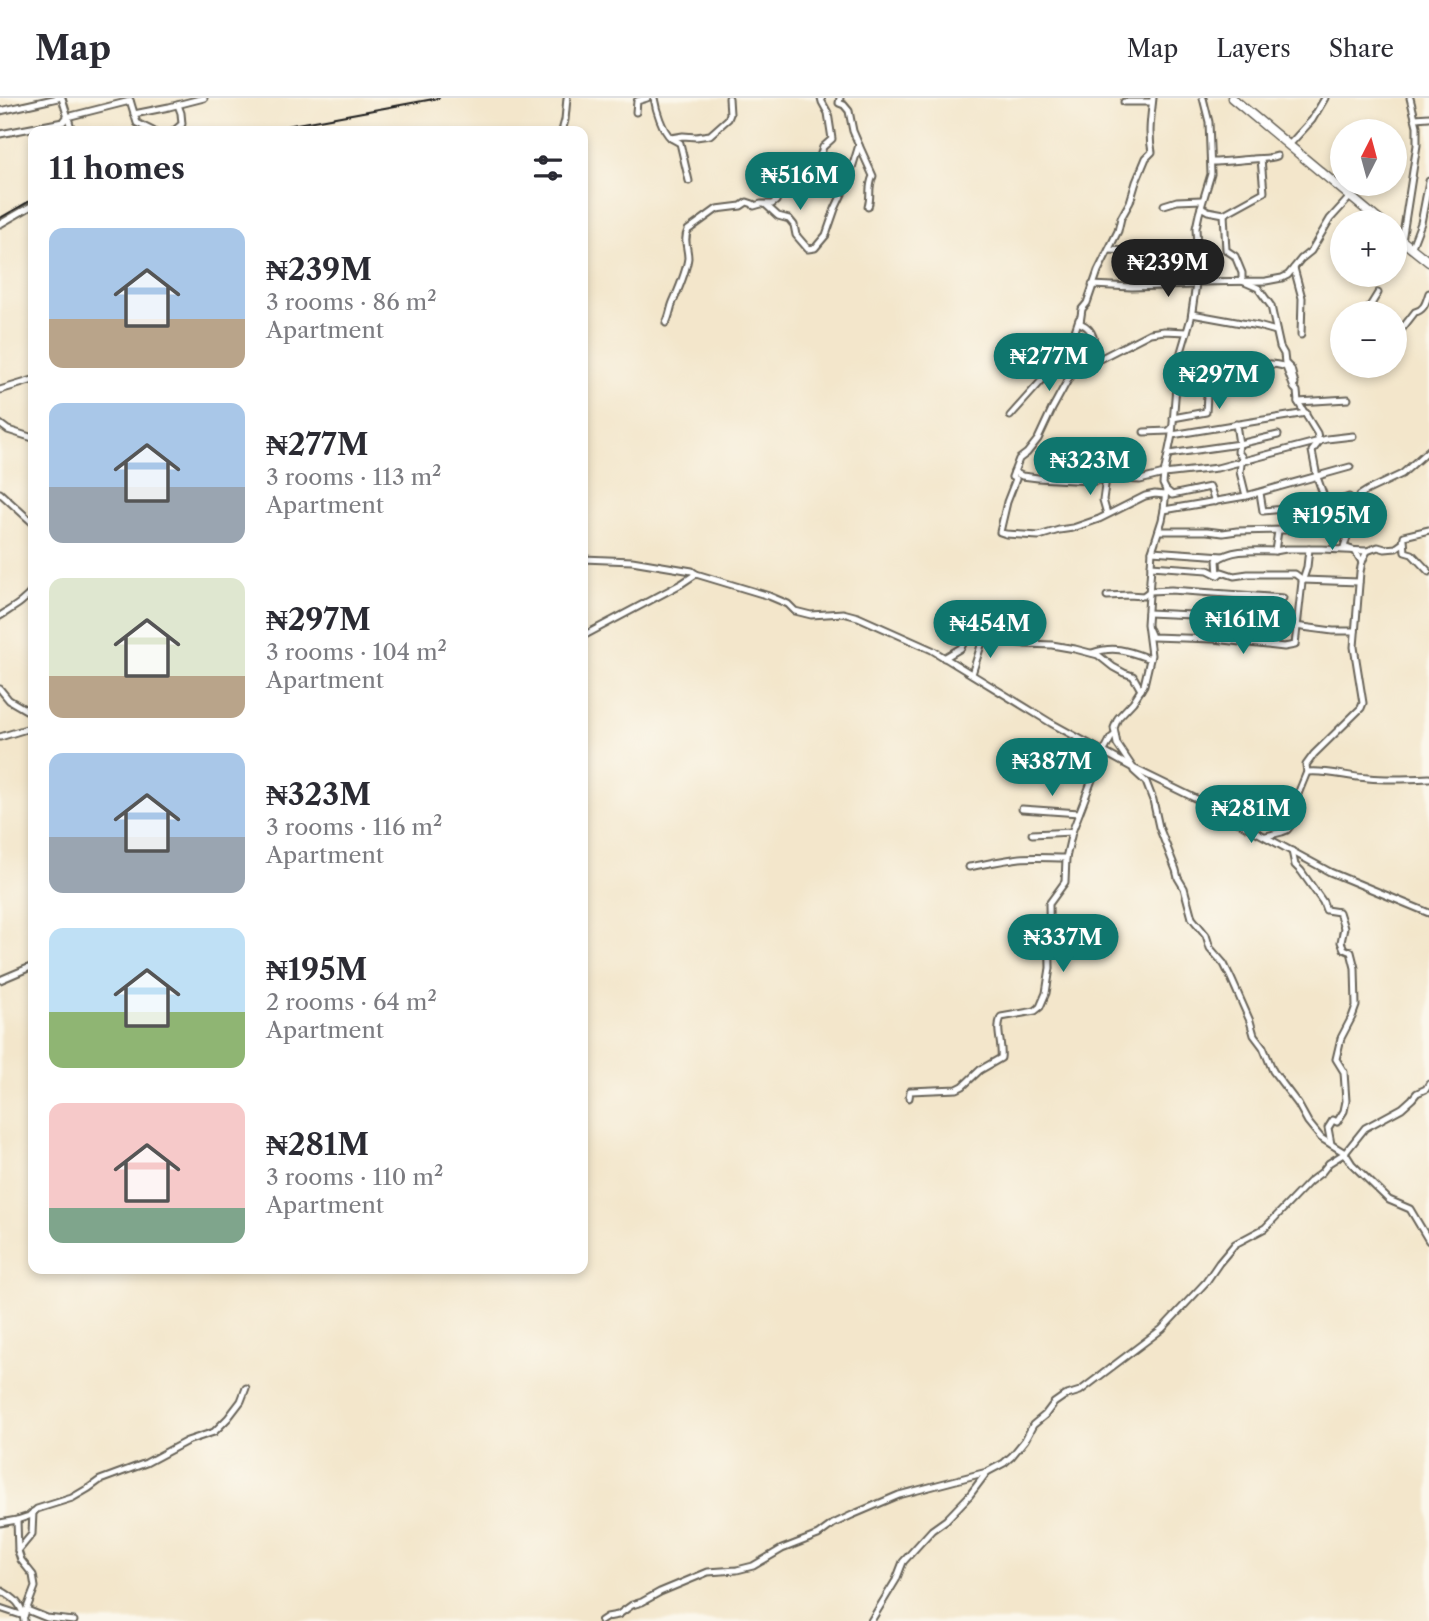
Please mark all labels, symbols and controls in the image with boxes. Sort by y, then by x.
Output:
text: Map [35,28,111,69]
text: Map [1127,34,1178,63]
text: Layers [1216,34,1291,63]
text: Share [1329,34,1394,63]
north arrow [1330,119,1407,196]
map controls [1330,119,1407,378]
icon: filters [529,149,567,187]
text: 11 homes [49,150,185,187]
pin: ₦516M [751,152,849,212]
text: ₦516M [761,161,839,189]
button: + [1330,210,1407,287]
pin: ₦239M [1119,240,1217,299]
text: ₦239M [1127,248,1209,276]
text: ₦239M [266,251,372,288]
icon: home [105,256,189,340]
text: 3 rooms · 86 m² [266,288,437,316]
button: − [1330,301,1407,378]
text: Apartment [266,316,384,344]
pin: ₦277M [1000,334,1098,393]
text: ₦277M [1010,342,1088,370]
pin: ₦297M [1170,352,1268,411]
text: ₦297M [1179,360,1259,388]
text: ₦277M [266,426,369,463]
icon: home [105,431,189,515]
pin: ₦323M [1041,438,1139,497]
text: ₦323M [1050,446,1130,474]
text: 3 rooms · 113 m² [266,463,442,491]
text: Apartment [266,491,384,519]
pin: ₦195M [1283,492,1381,552]
text: ₦195M [1293,501,1371,529]
pin: ₦161M [1194,596,1292,656]
text: ₦297M [266,601,371,638]
pin: ₦454M [941,601,1039,660]
text: ₦161M [1205,605,1281,633]
icon: home [105,606,189,690]
text: ₦454M [950,609,1030,637]
text: 3 rooms · 104 m² [266,638,447,666]
text: Apartment [266,666,384,694]
pin: ₦387M [1003,738,1101,798]
text: ₦387M [1012,747,1092,775]
text: ₦323M [266,776,371,813]
icon: home [105,781,189,865]
pin: ₦281M [1202,786,1300,845]
text: ₦281M [1211,794,1291,822]
text: 3 rooms · 116 m² [266,813,442,841]
text: Apartment [266,841,384,869]
pin: ₦337M [1014,914,1112,974]
text: ₦337M [1023,923,1103,951]
text: ₦195M [266,951,367,988]
icon: home [105,956,189,1040]
text: 2 rooms · 64 m² [266,988,437,1016]
text: Apartment [266,1016,384,1044]
text: ₦281M [266,1126,369,1163]
icon: home [105,1131,189,1215]
text: 3 rooms · 110 m² [266,1163,443,1191]
text: Apartment [266,1191,384,1219]

